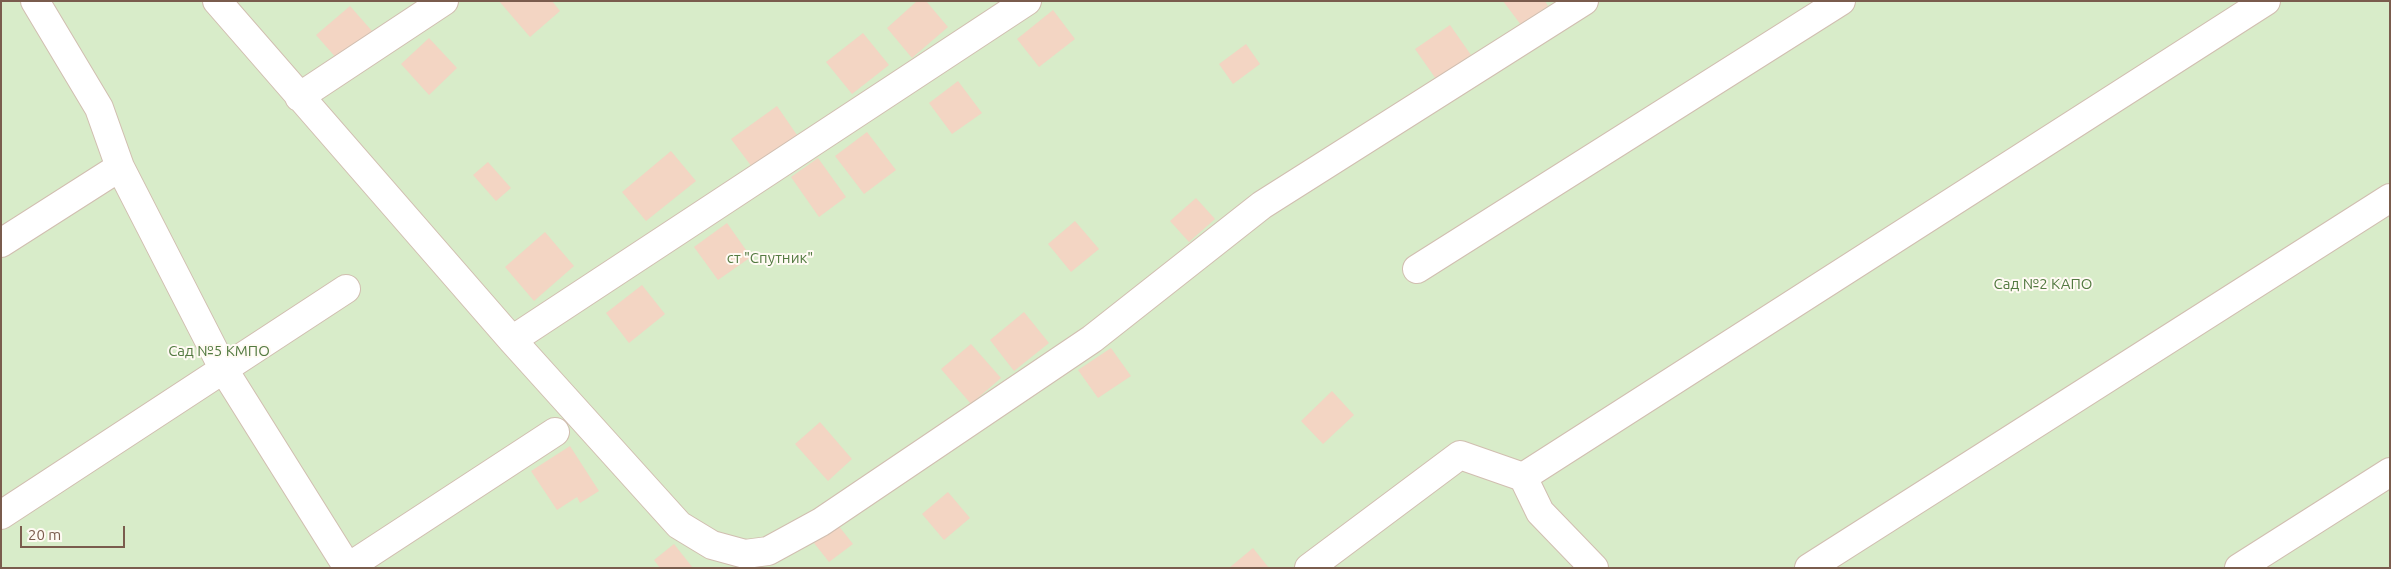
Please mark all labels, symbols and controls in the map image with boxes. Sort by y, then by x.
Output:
park label: ст "Спутник" [727,249,813,267]
park label: Сад №2 КАПО [1994,275,2092,293]
park label: Сад №5 КМПО [168,342,270,360]
scale bar [22,516,128,548]
text: 20 m [28,526,61,543]

